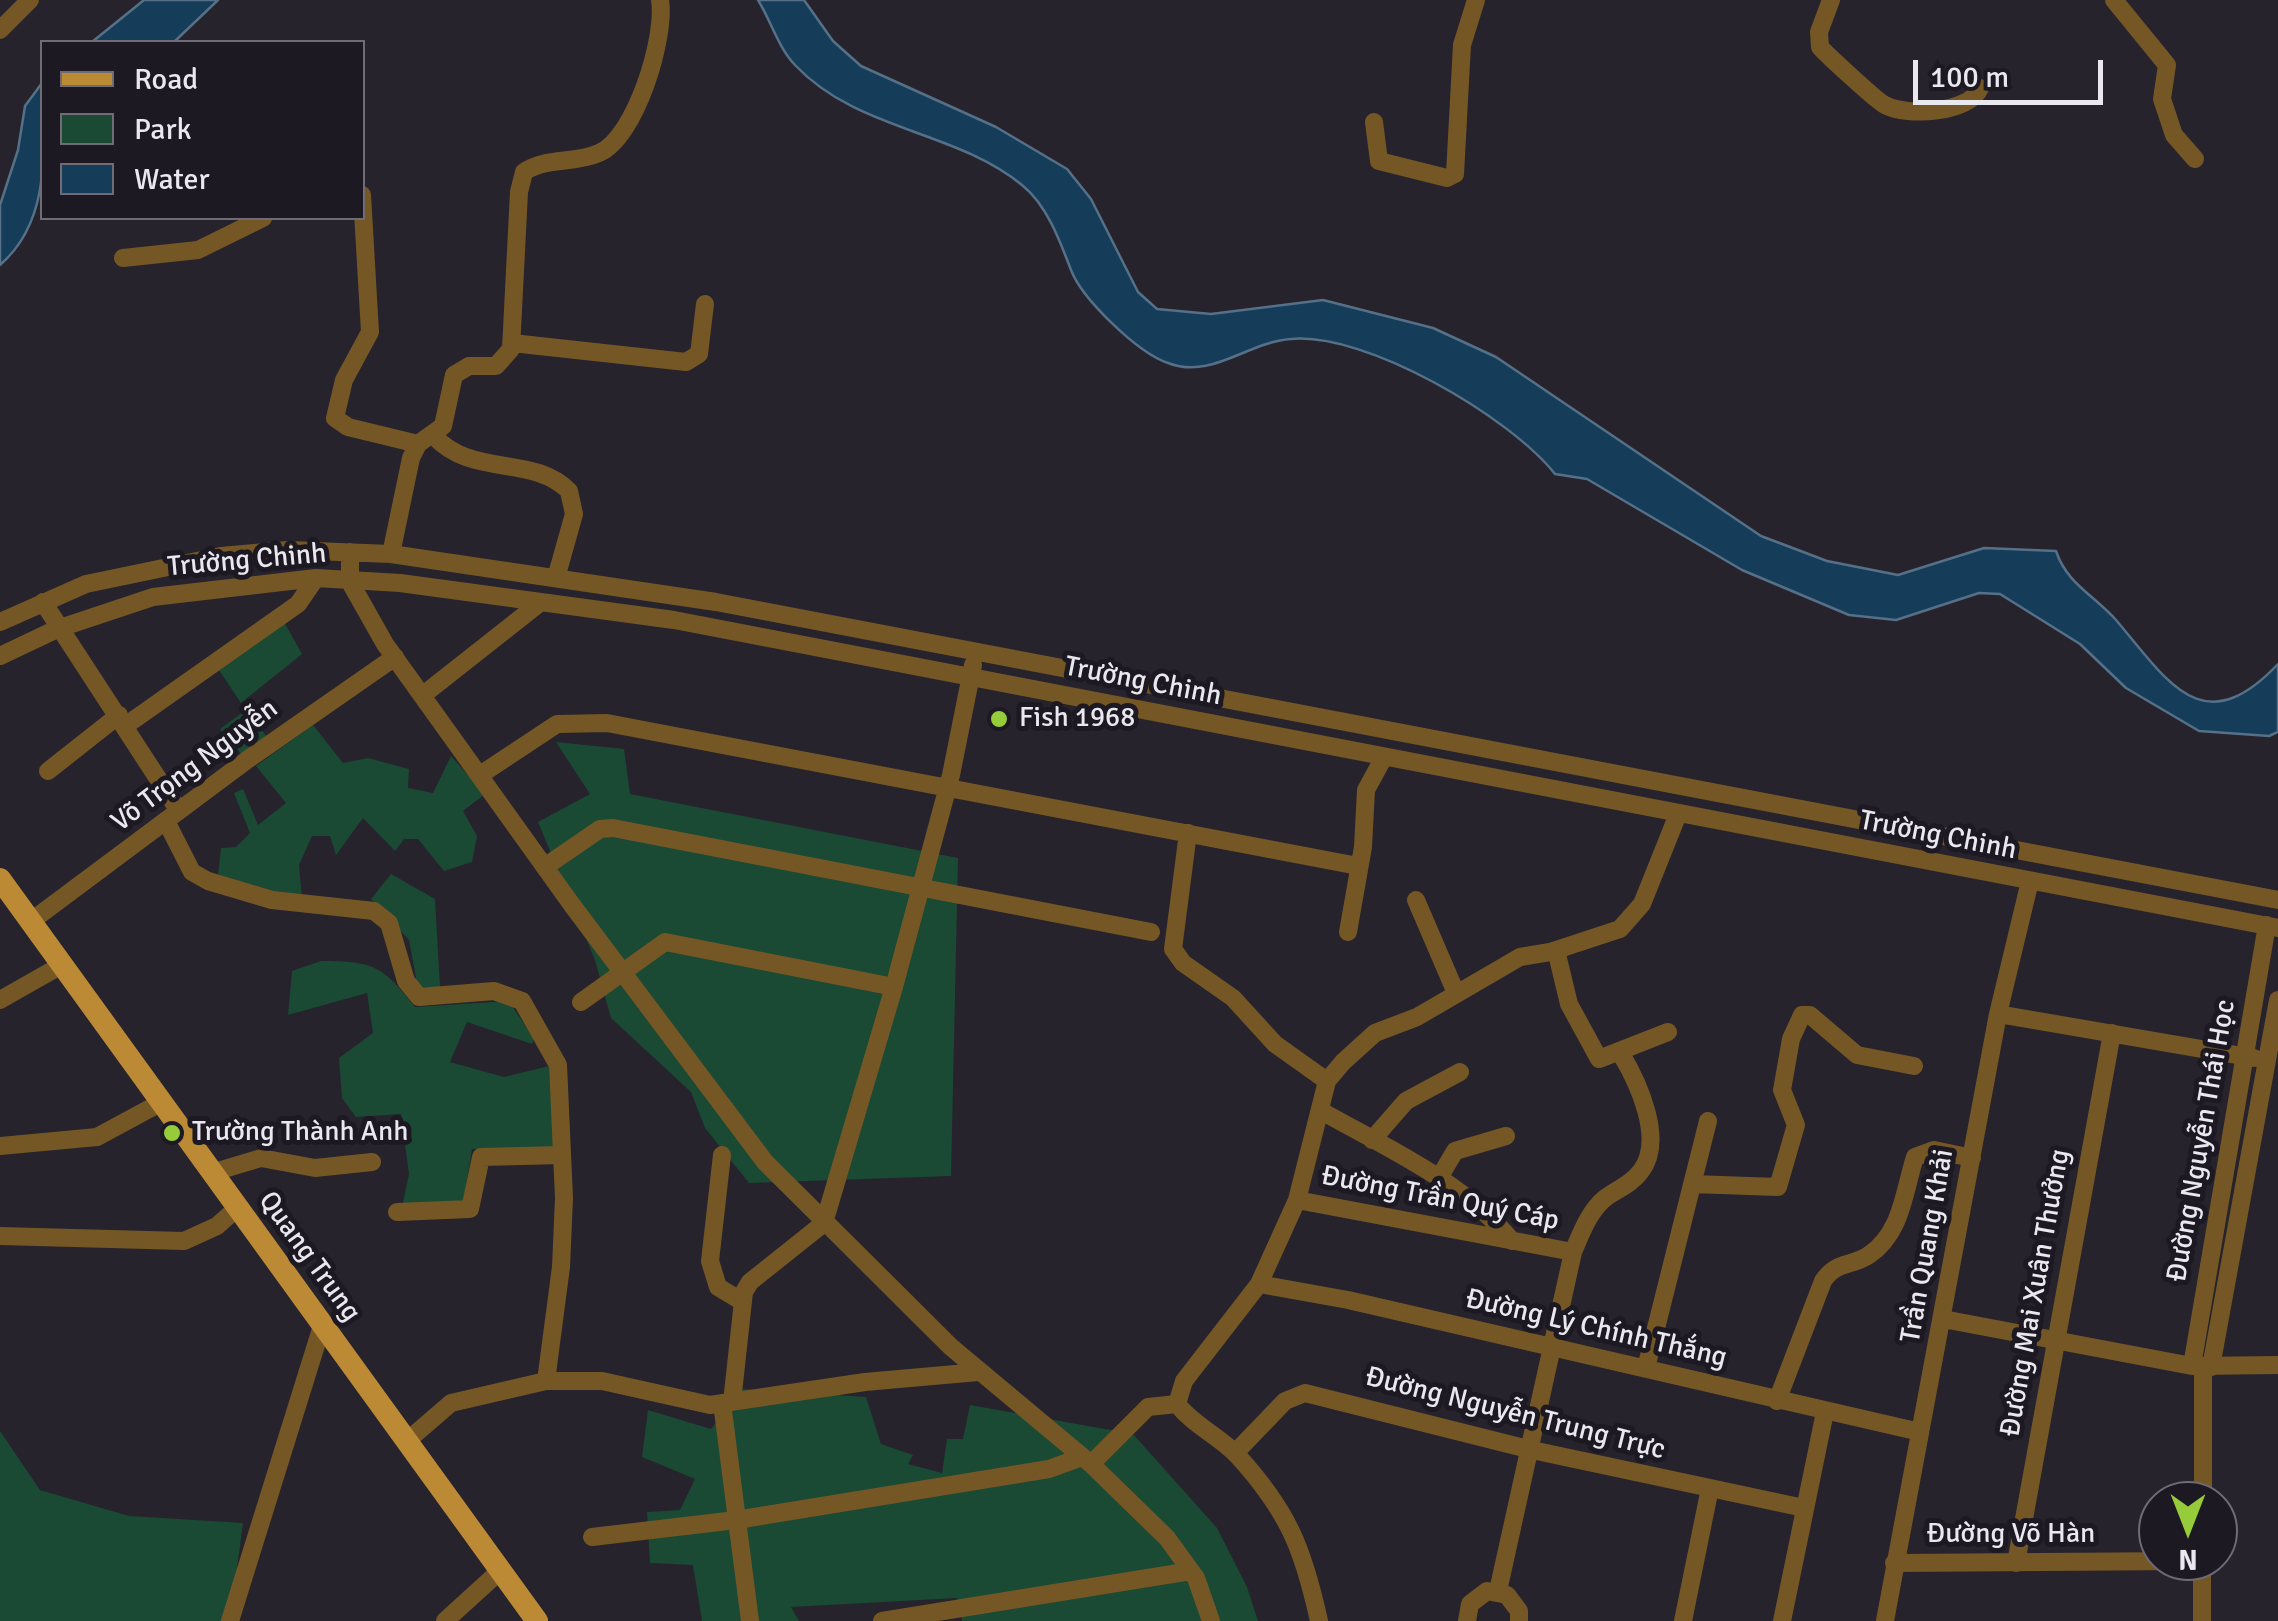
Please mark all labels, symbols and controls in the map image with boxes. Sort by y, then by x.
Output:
legend [40,40,365,220]
scale bar [1918,40,2108,102]
text: 100 m [1930,59,2009,96]
text: Road [134,61,198,98]
text: Park [134,111,192,148]
text: Water [134,161,210,198]
street label: Trường Chinh [166,537,328,585]
street label: Trường Chinh [1062,650,1224,714]
street label: Võ Trọng Nguyễn [105,692,285,840]
place label: Fish 1968 [1019,702,1135,736]
marker: Fish 1968 [988,708,1010,730]
street label: Trường Chinh [1857,804,2019,868]
street label: Đường Nguyễn Thái Học [2161,997,2243,1285]
place label: Trường Thành Anh [192,1116,408,1150]
marker: Trường Thành Anh [161,1122,183,1144]
street label: Trần Quang Khải [1894,1147,1962,1345]
street label: Đường Mai Xuân Thưởng [1994,1147,2078,1439]
street label: Đường Trần Quý Cáp [1318,1159,1562,1239]
street label: Quang Trung [251,1186,367,1328]
street label: Đường Lý Chính Thắng [1462,1283,1730,1375]
street label: Đường Nguyễn Trung Trực [1362,1360,1668,1468]
north arrow [2138,1481,2238,1581]
street label: Đường Võ Hàn [1927,1518,2095,1552]
text: N [2178,1542,2198,1576]

